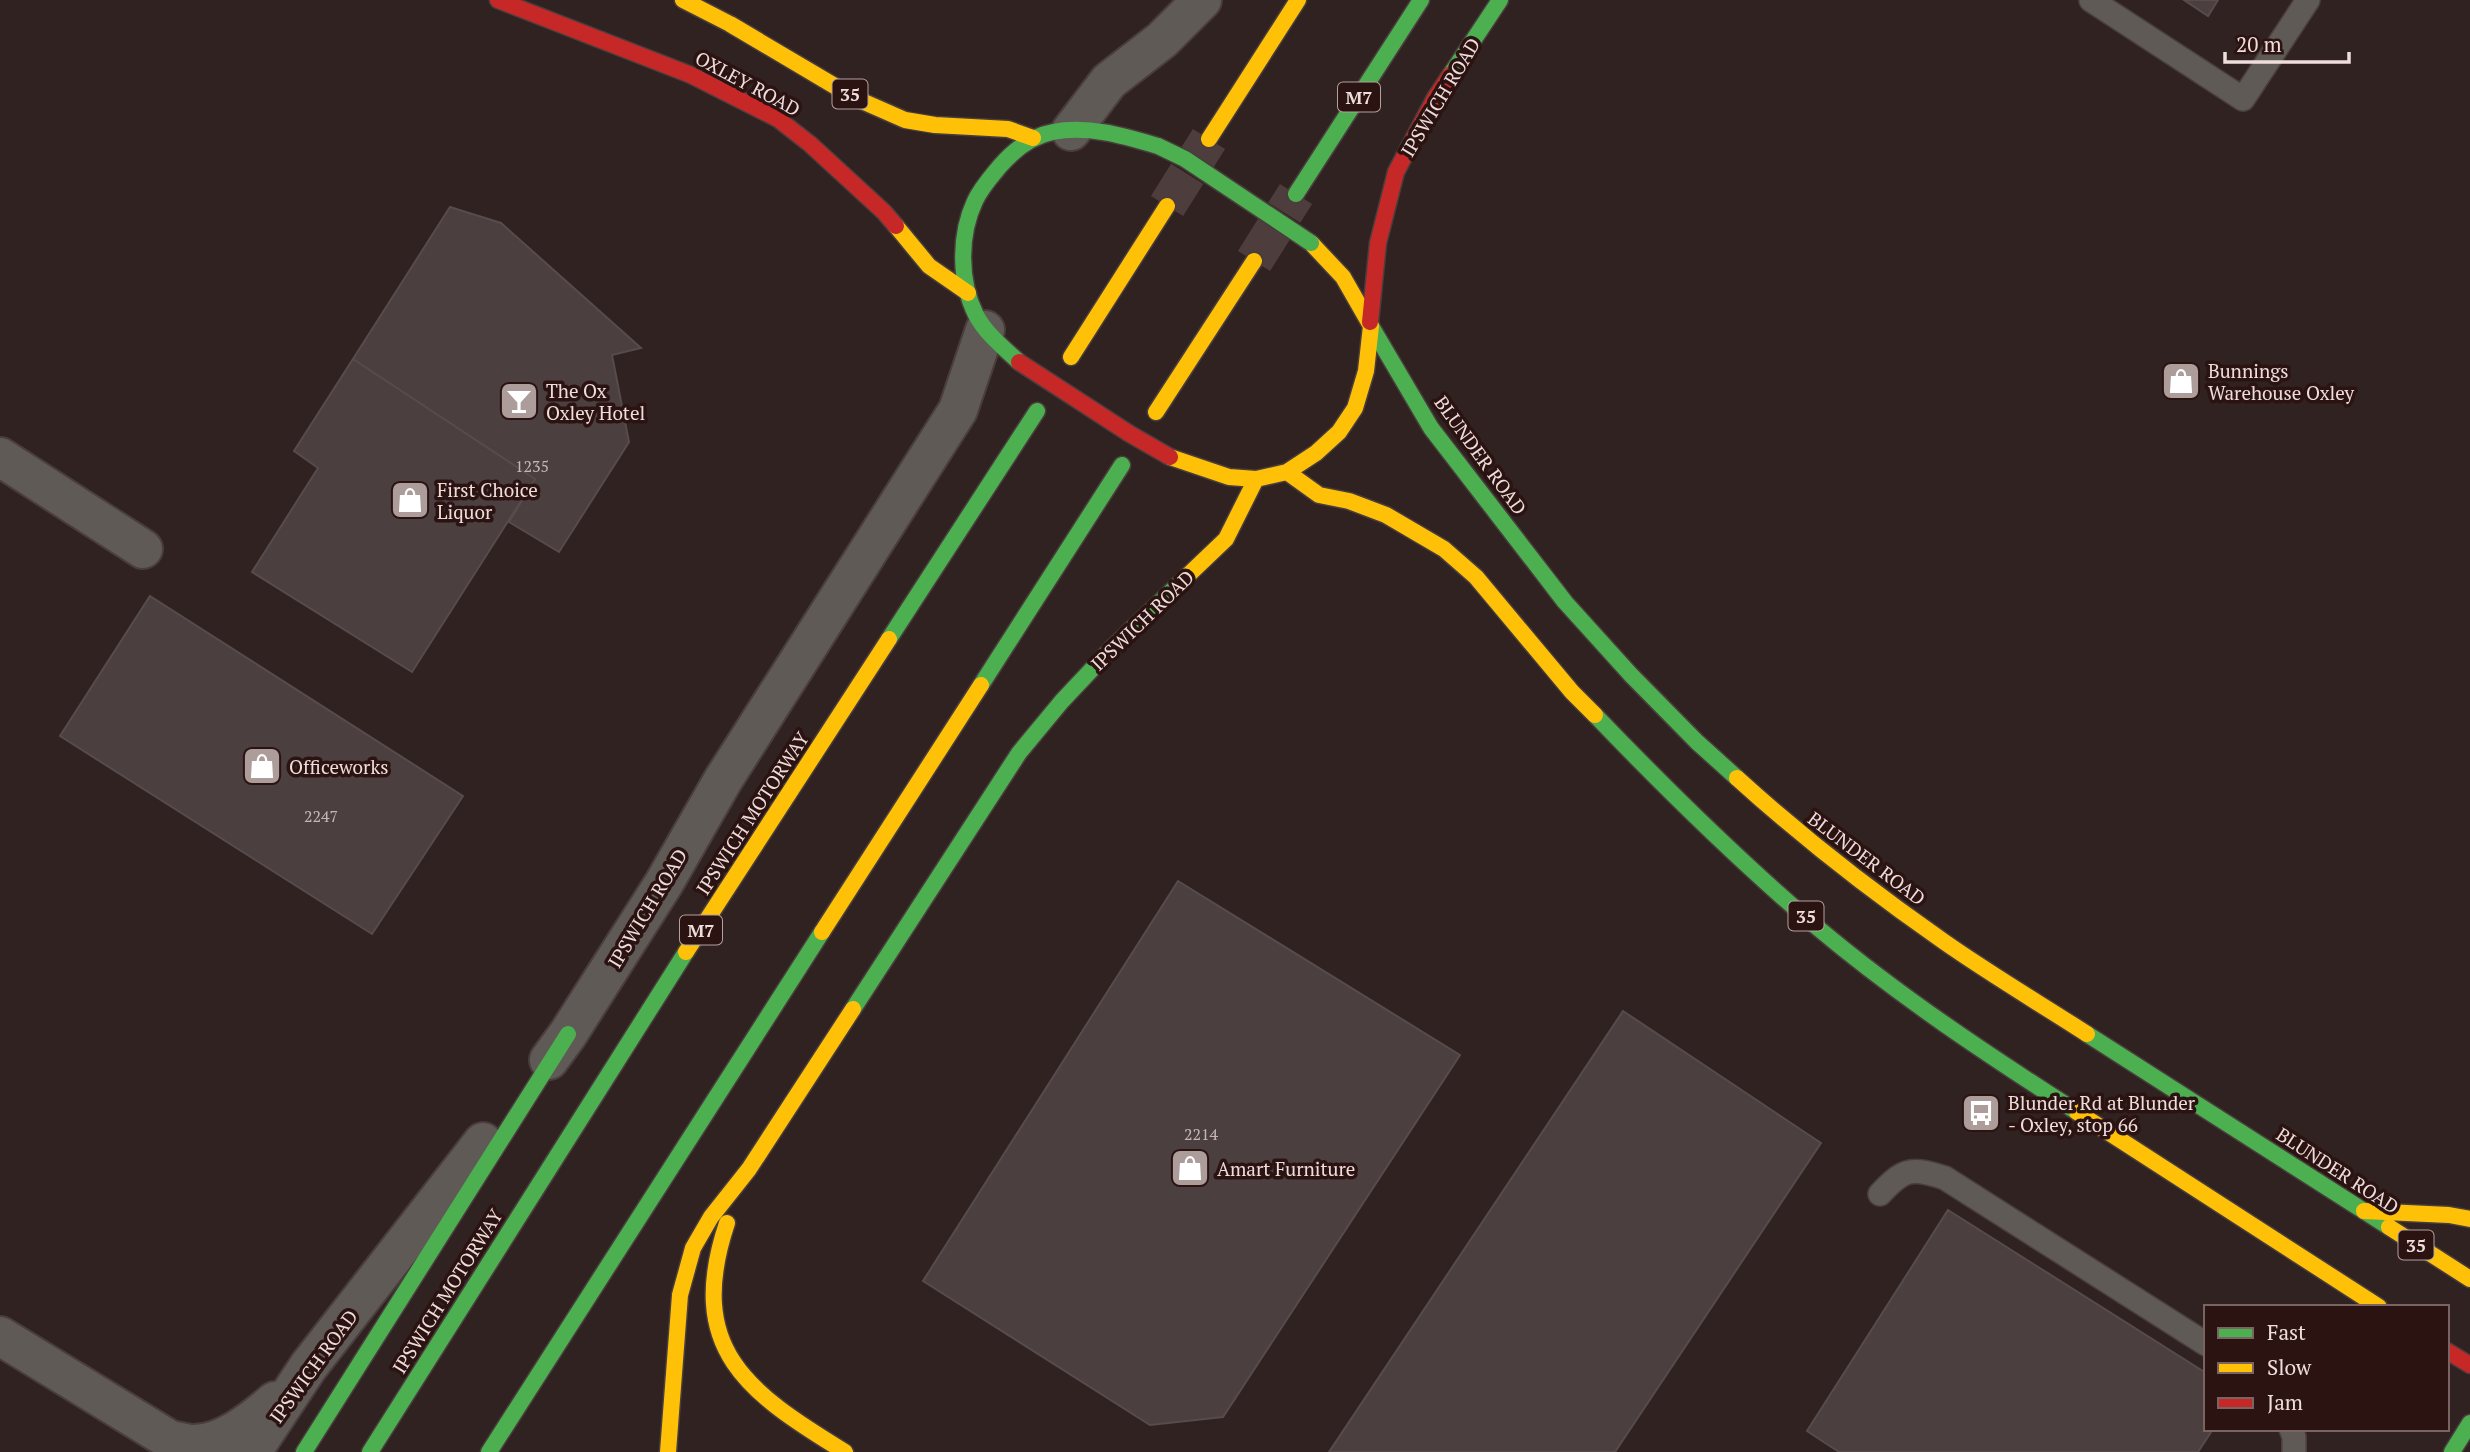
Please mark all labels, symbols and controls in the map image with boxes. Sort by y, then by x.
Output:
scale bar [2225,21,2349,65]
text: 20 m [2236,30,2282,58]
street label: IPSWICH ROAD [1395,33,1485,161]
street label: OXLEY ROAD [691,45,805,121]
road number: 35 [832,80,868,108]
road number: M7 [1338,82,1380,112]
place label: Bunnings Warehouse Oxley [2208,358,2354,405]
shop icon: Bunnings Warehouse Oxley [2160,360,2202,402]
place label: The Ox Oxley Hotel [546,378,645,425]
bar icon: The Ox Oxley Hotel [498,380,540,422]
street label: BLUNDER ROAD [1429,391,1533,519]
house number: 1235 [515,455,549,477]
place label: First Choice Liquor [437,477,538,524]
shop icon: First Choice Liquor [389,479,431,521]
street label: IPSWICH ROAD [1085,564,1199,676]
street label: IPSWICH MOTORWAY [690,726,814,899]
shop icon: Officeworks [241,745,283,787]
place label: Officeworks [289,754,388,779]
house number: 2247 [304,805,338,827]
street label: BLUNDER ROAD [1803,806,1931,910]
street label: IPSWICH ROAD [602,844,692,972]
road number: 35 [1788,902,1824,931]
road number: M7 [680,916,722,945]
place label: Blunder Rd at Blunder - Oxley, stop 66 [2008,1090,2196,1137]
bus stop icon: Blunder Rd at Blunder - Oxley, stop 66 [1960,1092,2002,1134]
street label: BLUNDER ROAD [2272,1121,2404,1219]
house number: 2214 [1184,1123,1219,1145]
shop icon: Amart Furniture [1169,1147,1211,1189]
place label: Amart Furniture [1217,1156,1355,1181]
street label: IPSWICH MOTORWAY [386,1203,508,1378]
road number: 35 [2398,1230,2434,1260]
street label: IPSWICH ROAD [263,1304,363,1428]
legend [2204,1305,2449,1431]
text: Fast [2267,1318,2306,1346]
text: Slow [2267,1353,2312,1381]
text: Jam [2267,1388,2303,1416]

